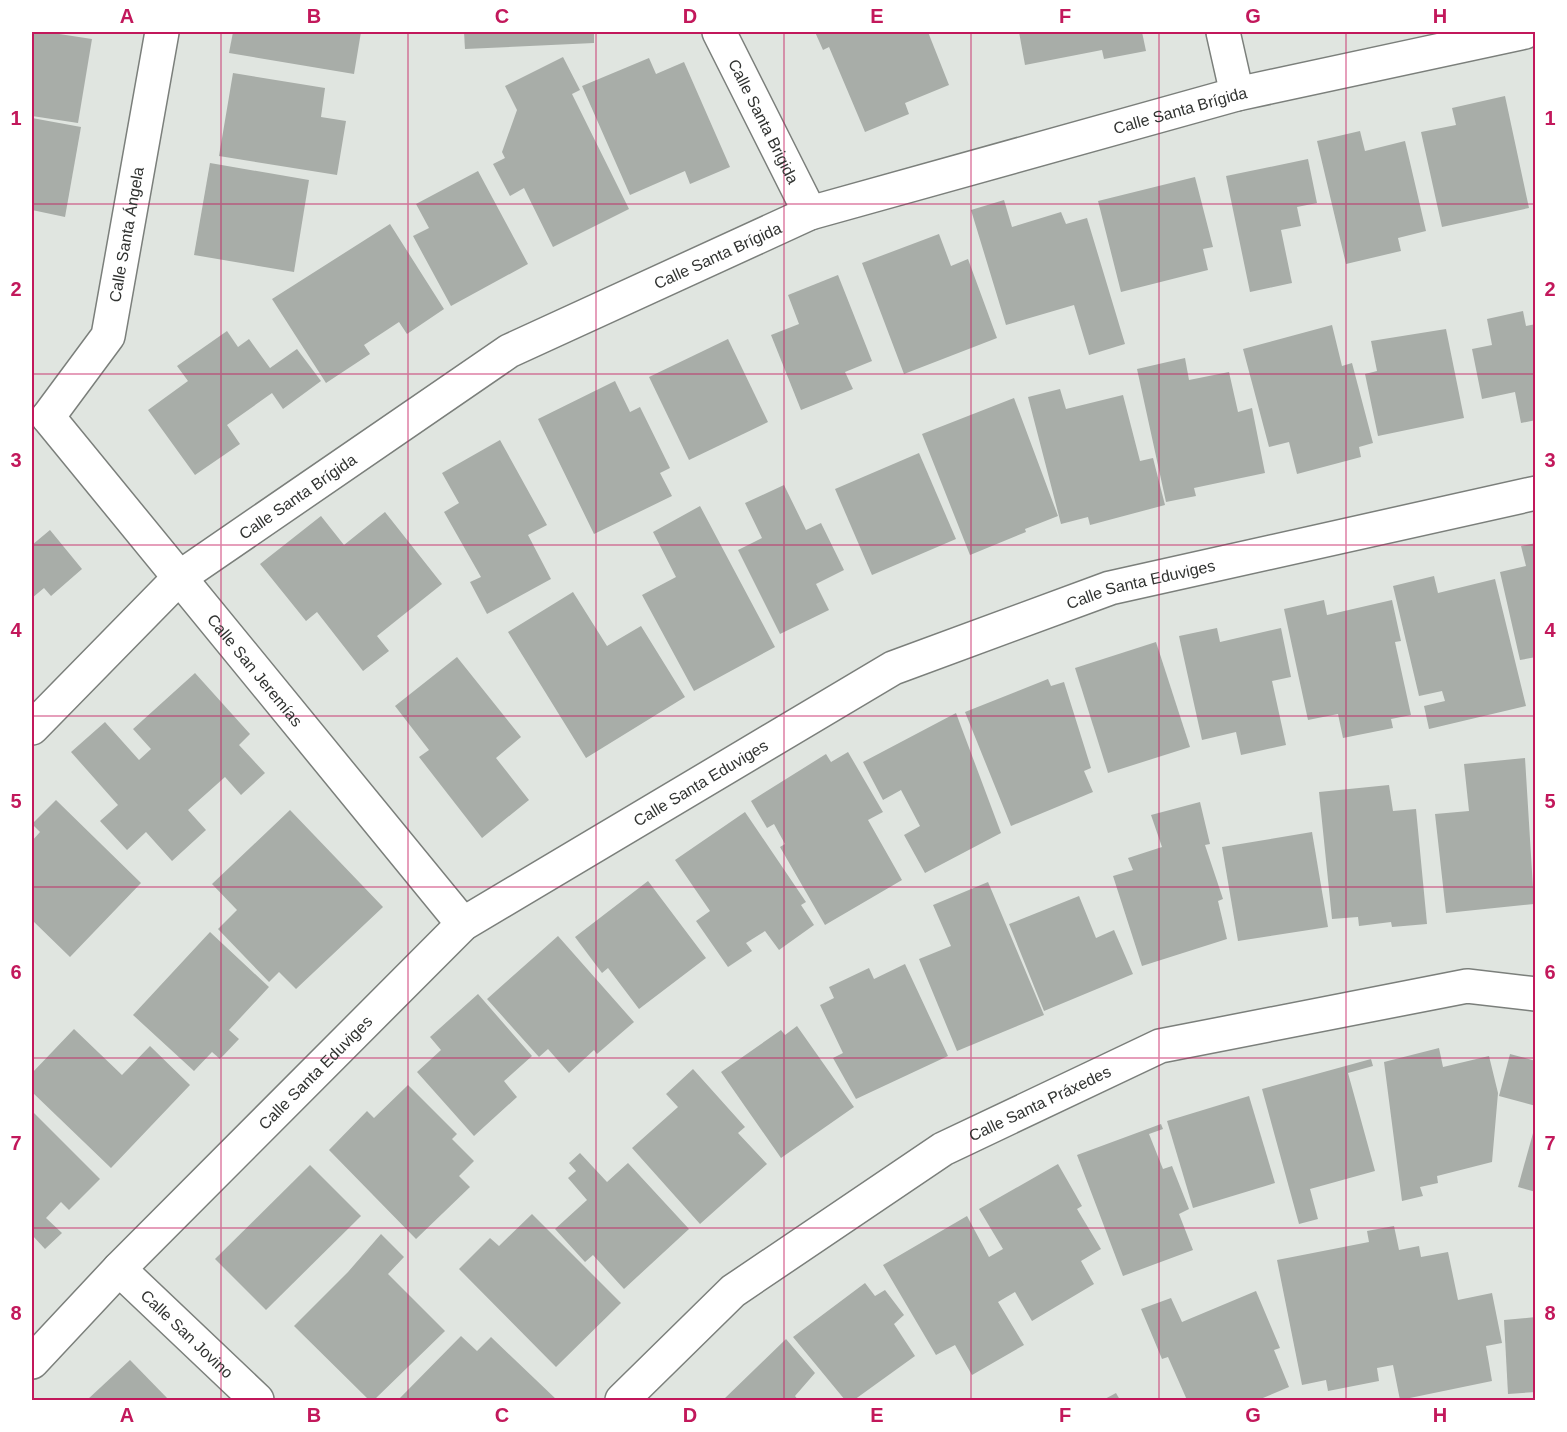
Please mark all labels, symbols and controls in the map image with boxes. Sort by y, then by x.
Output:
text: A [120,5,134,27]
text: B [307,5,321,27]
text: C [495,5,509,27]
text: D [683,5,697,27]
text: E [870,5,884,27]
text: F [1059,5,1071,27]
text: G [1245,5,1261,27]
text: H [1433,5,1447,27]
street label: Calle Santa Brigida [725,57,802,187]
street label: Calle Santa Brígida [1112,84,1249,137]
text: 1 [10,107,22,129]
text: 1 [1544,107,1556,129]
street label: Calle Santa Ángela [106,165,147,303]
street label: Calle Santa Brígida [651,219,784,292]
text: 2 [10,278,22,300]
text: 2 [1544,278,1556,300]
text: 3 [10,449,22,471]
text: 3 [1544,449,1556,471]
street label: Calle Santa Brígida [236,451,360,543]
street label: Calle Santa Eduviges [1064,557,1217,612]
street label: Calle San Jeremías [204,611,306,730]
text: 4 [10,619,22,641]
text: 4 [1544,619,1556,641]
street label: Calle Santa Eduviges [631,737,771,829]
text: 5 [10,790,22,812]
text: 5 [1544,790,1556,812]
text: 6 [10,961,22,983]
text: 6 [1544,961,1556,983]
street label: Calle Santa Eduviges [255,1013,375,1133]
street label: Calle Santa Práxedes [966,1063,1113,1144]
text: 7 [10,1132,22,1154]
text: 7 [1544,1132,1556,1154]
street label: Calle San Jovino [137,1287,236,1382]
text: 8 [10,1302,22,1324]
text: 8 [1544,1302,1556,1324]
text: A [120,1404,134,1426]
text: B [307,1404,321,1426]
text: C [495,1404,509,1426]
text: D [683,1404,697,1426]
text: E [870,1404,884,1426]
text: F [1059,1404,1071,1426]
text: G [1245,1404,1261,1426]
text: H [1433,1404,1447,1426]

